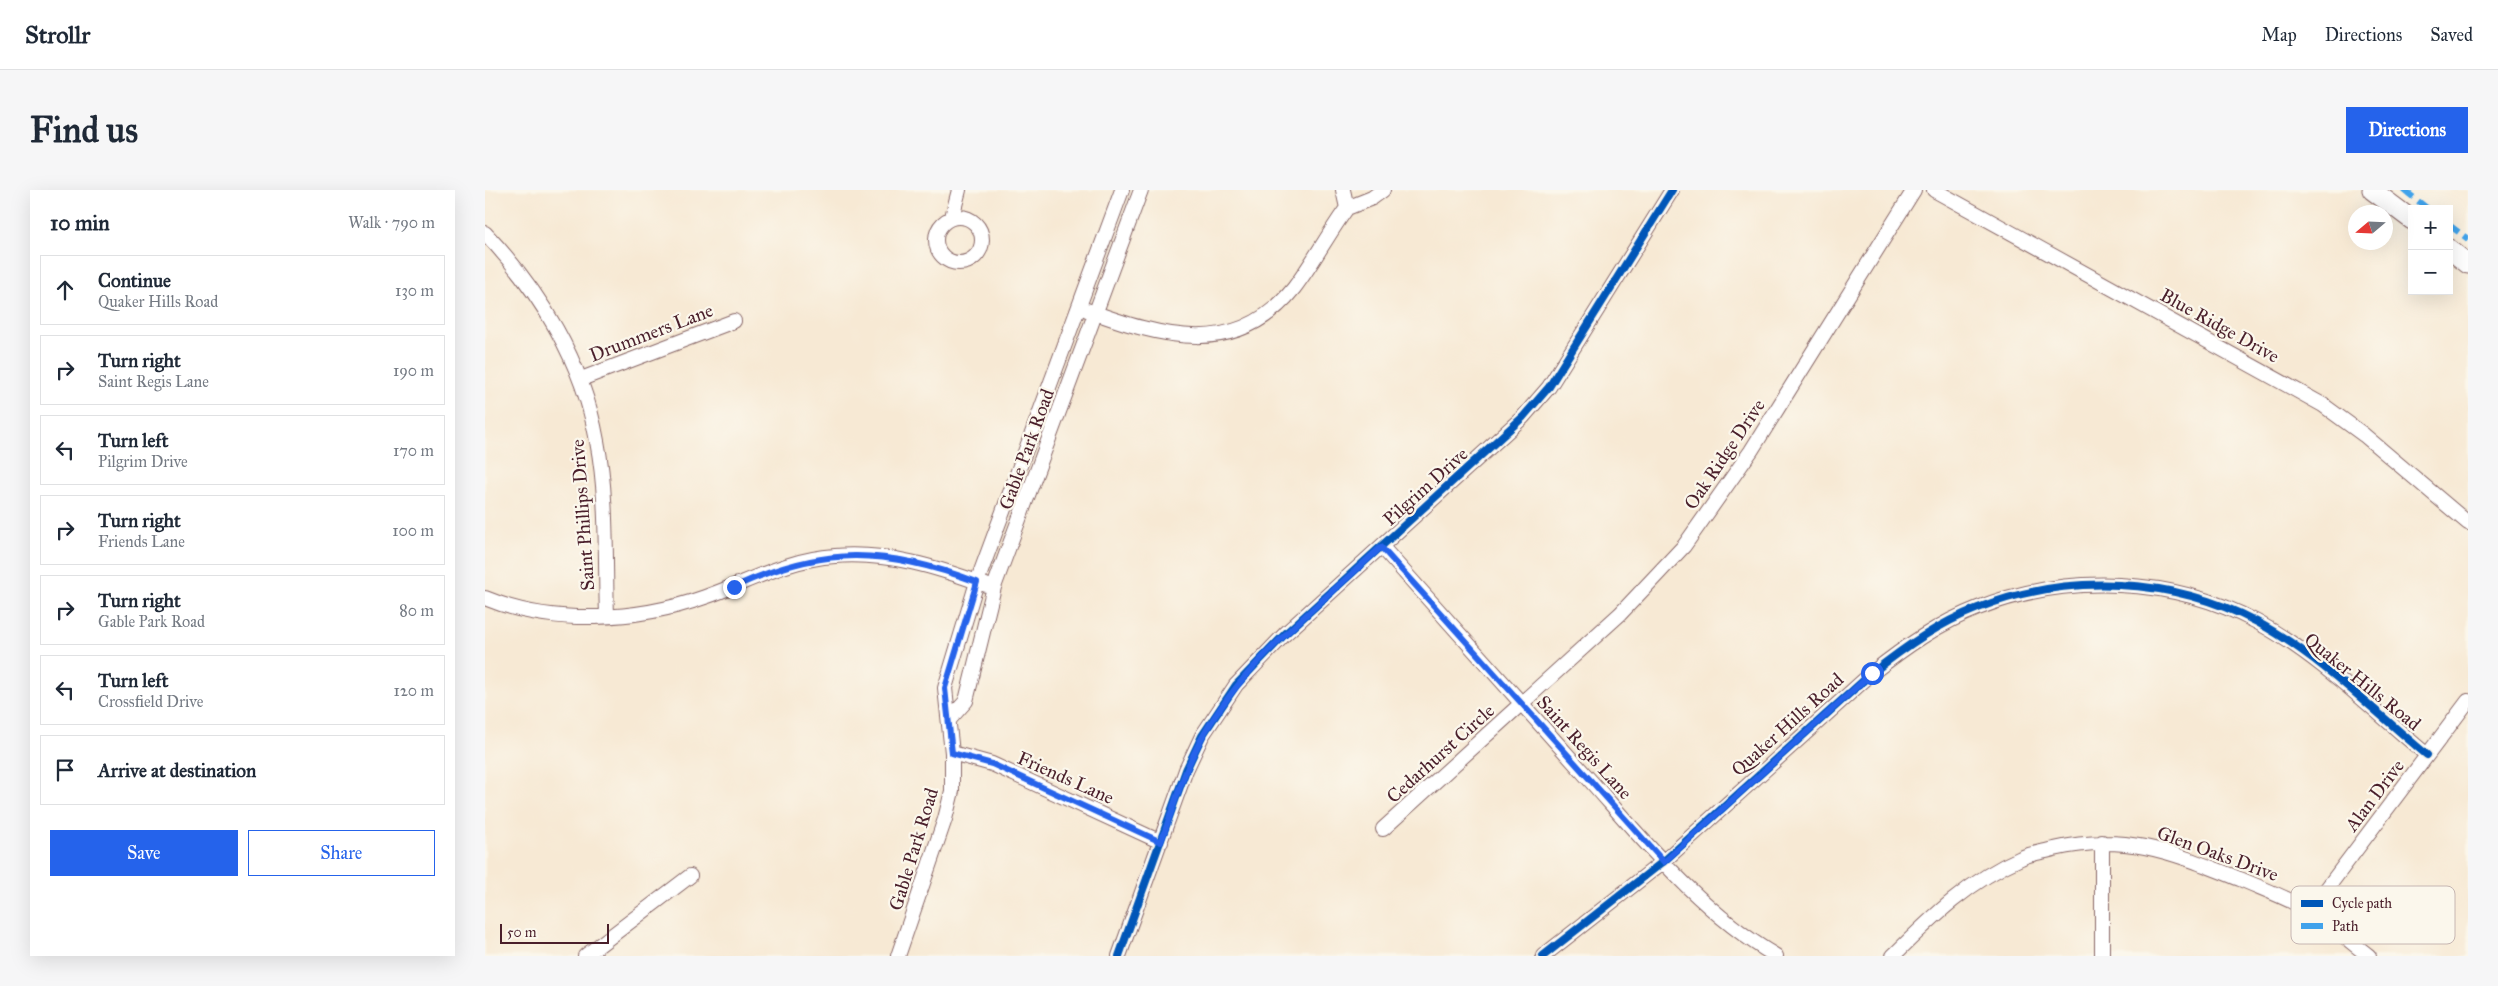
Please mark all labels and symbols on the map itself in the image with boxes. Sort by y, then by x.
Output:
north arrow [2348,205,2393,250]
street label: Blue Ridge Drive [2156,283,2283,369]
street label: Drummers Lane [586,298,716,367]
street label: Gable Park Road [994,385,1059,513]
street label: Oak Ridge Drive [1679,395,1771,514]
street label: Saint Phillips Drive [566,438,599,591]
street label: Pilgrim Drive [1378,442,1473,531]
route end [723,576,746,599]
street label: Quaker Hills Road [2300,628,2426,736]
route start [1861,662,1884,685]
street label: Quaker Hills Road [1727,668,1848,781]
street label: Saint Regis Lane [1531,691,1637,805]
street label: Cedarhurst Circle [1382,699,1499,808]
street label: Friends Lane [1014,746,1118,809]
street label: Alan Drive [2339,755,2409,837]
street label: Gable Park Road [884,785,943,913]
street label: Glen Oaks Drive [2154,821,2282,886]
legend [2291,886,2455,944]
text: Cycle path [2332,895,2392,912]
text: Path [2332,918,2359,935]
scale bar [500,921,609,944]

